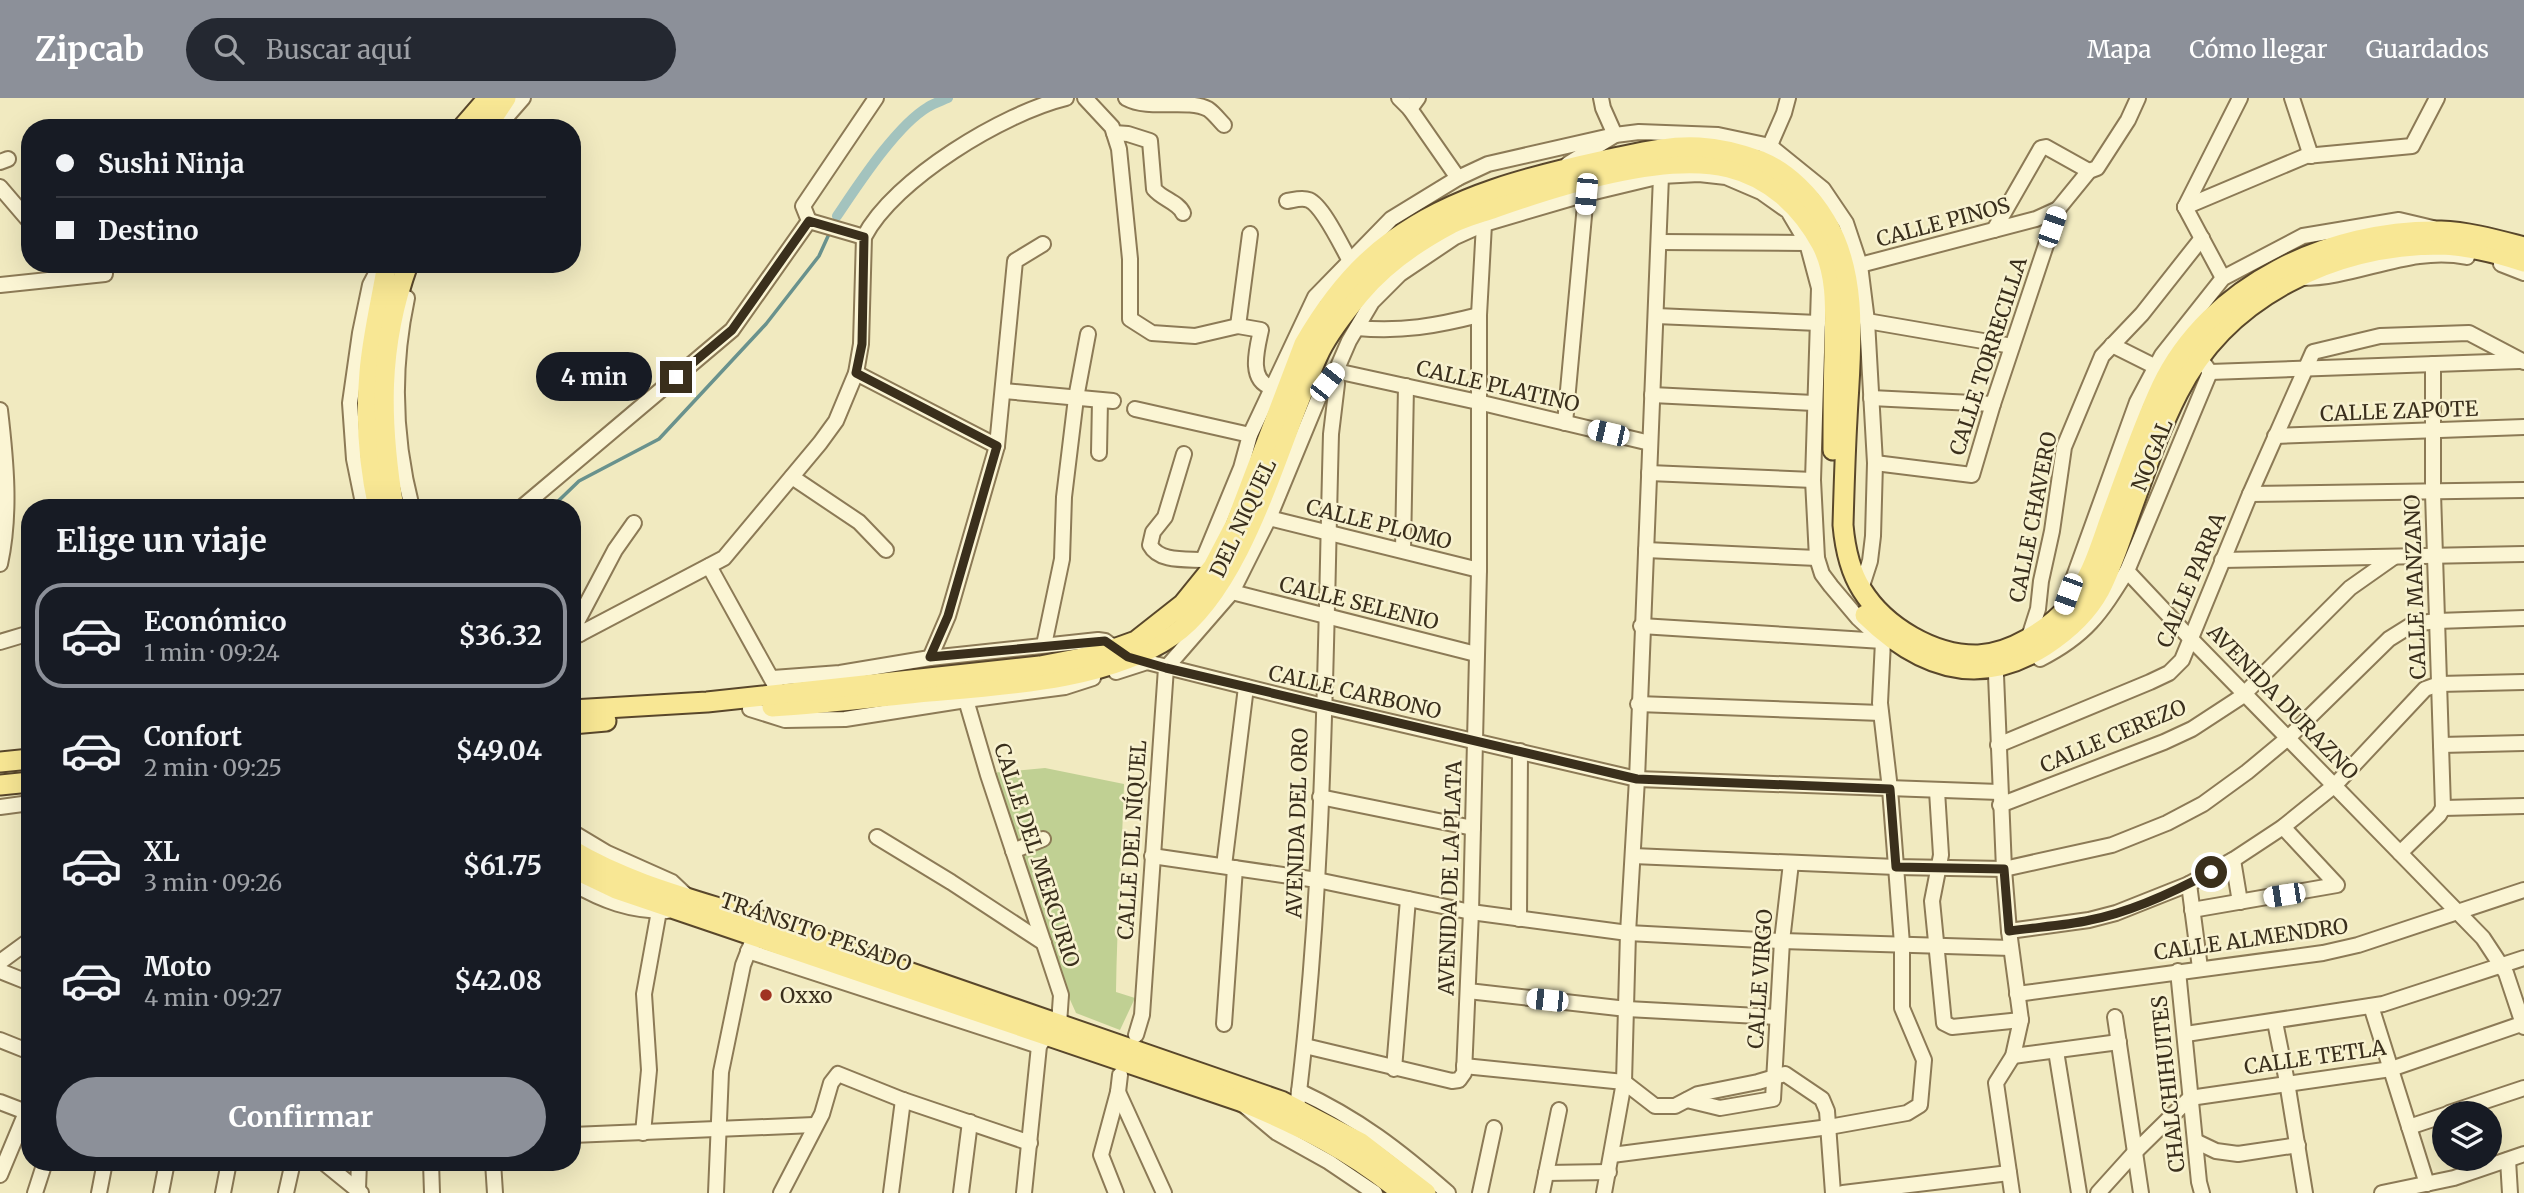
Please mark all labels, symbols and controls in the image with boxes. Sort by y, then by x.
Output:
search box [186,18,676,81]
text: Zipcab [35,29,144,70]
icon: search [210,30,248,68]
text: Buscar aquí [266,33,411,66]
text: Mapa [2087,34,2151,65]
text: Cómo llegar [2189,34,2328,65]
text: Guardados [2366,34,2489,65]
text: Sushi Ninja [98,147,245,180]
car [1574,172,1599,216]
street label: CALLE PINOS [1873,191,2013,253]
car [2036,204,2069,250]
text: Destino [98,214,198,247]
street label: CALLE TORRECILLA [1943,253,2033,459]
callout: 4 min [536,352,652,402]
street label: CALLE PLATINO [1414,354,1582,418]
car [1306,359,1349,405]
route end [660,361,692,393]
text: 4 min [561,362,627,391]
street label: CALLE ZAPOTE [2320,395,2479,427]
street label: NOGAL [2125,415,2179,495]
car [1586,418,1631,448]
street label: CALLE CHAVERO [2003,429,2063,605]
street label: DEL NIQUEL [1204,455,1282,581]
street label: CALLE PLOMO [1303,493,1455,555]
street label: CALLE MANZANO [2398,494,2432,680]
street label: CALLE PARRA [2150,508,2232,652]
text: Elige un viaje [56,521,267,561]
street label: CALLE SELENIO [1277,570,1441,636]
car [2051,571,2086,617]
icon: car [60,604,123,667]
text: Económico [144,605,287,638]
street label: AVENIDA DURAZNO [2201,618,2364,786]
text: $36.32 [459,619,542,652]
text: 1 min · 09:24 [144,638,280,667]
street label: CALLE CARBONO [1266,659,1444,725]
street label: CALLE CEREZO [2036,693,2190,779]
icon: car [60,719,123,782]
text: Confort [144,720,242,753]
street label: AVENIDA DEL ORO [1280,727,1314,920]
text: $49.04 [456,734,542,767]
street label: CALLE DEL NÍQUEL [1111,739,1152,941]
street label: CALLE DEL MERCURIO [988,740,1086,970]
text: 2 min · 09:25 [144,753,282,782]
street label: AVENIDA DE LA PLATA [1432,760,1468,997]
icon: car [60,834,123,897]
text: XL [144,835,180,868]
text: $61.75 [463,849,542,882]
route start [2195,856,2227,888]
text: 3 min · 09:26 [144,868,282,897]
car [2262,881,2307,909]
street label: TRÁNSITO PESADO [717,886,916,977]
street label: CALLE VIRGO [1742,908,1778,1050]
street label: CALLE ALMENDRO [2152,912,2350,966]
icon: car [60,949,123,1012]
text: Moto [144,950,211,983]
text: $42.08 [454,964,542,997]
place label: Oxxo [780,982,833,1009]
text: 4 min · 09:27 [144,983,282,1012]
marker: Oxxo [758,987,774,1003]
car [1526,987,1569,1013]
street label: CHALCHIHUITES [2145,994,2191,1174]
street label: CALLE TETLA [2242,1034,2388,1080]
button: Confirmar [56,1077,546,1157]
map controls [2432,1101,2502,1171]
button: layers [2432,1101,2502,1171]

